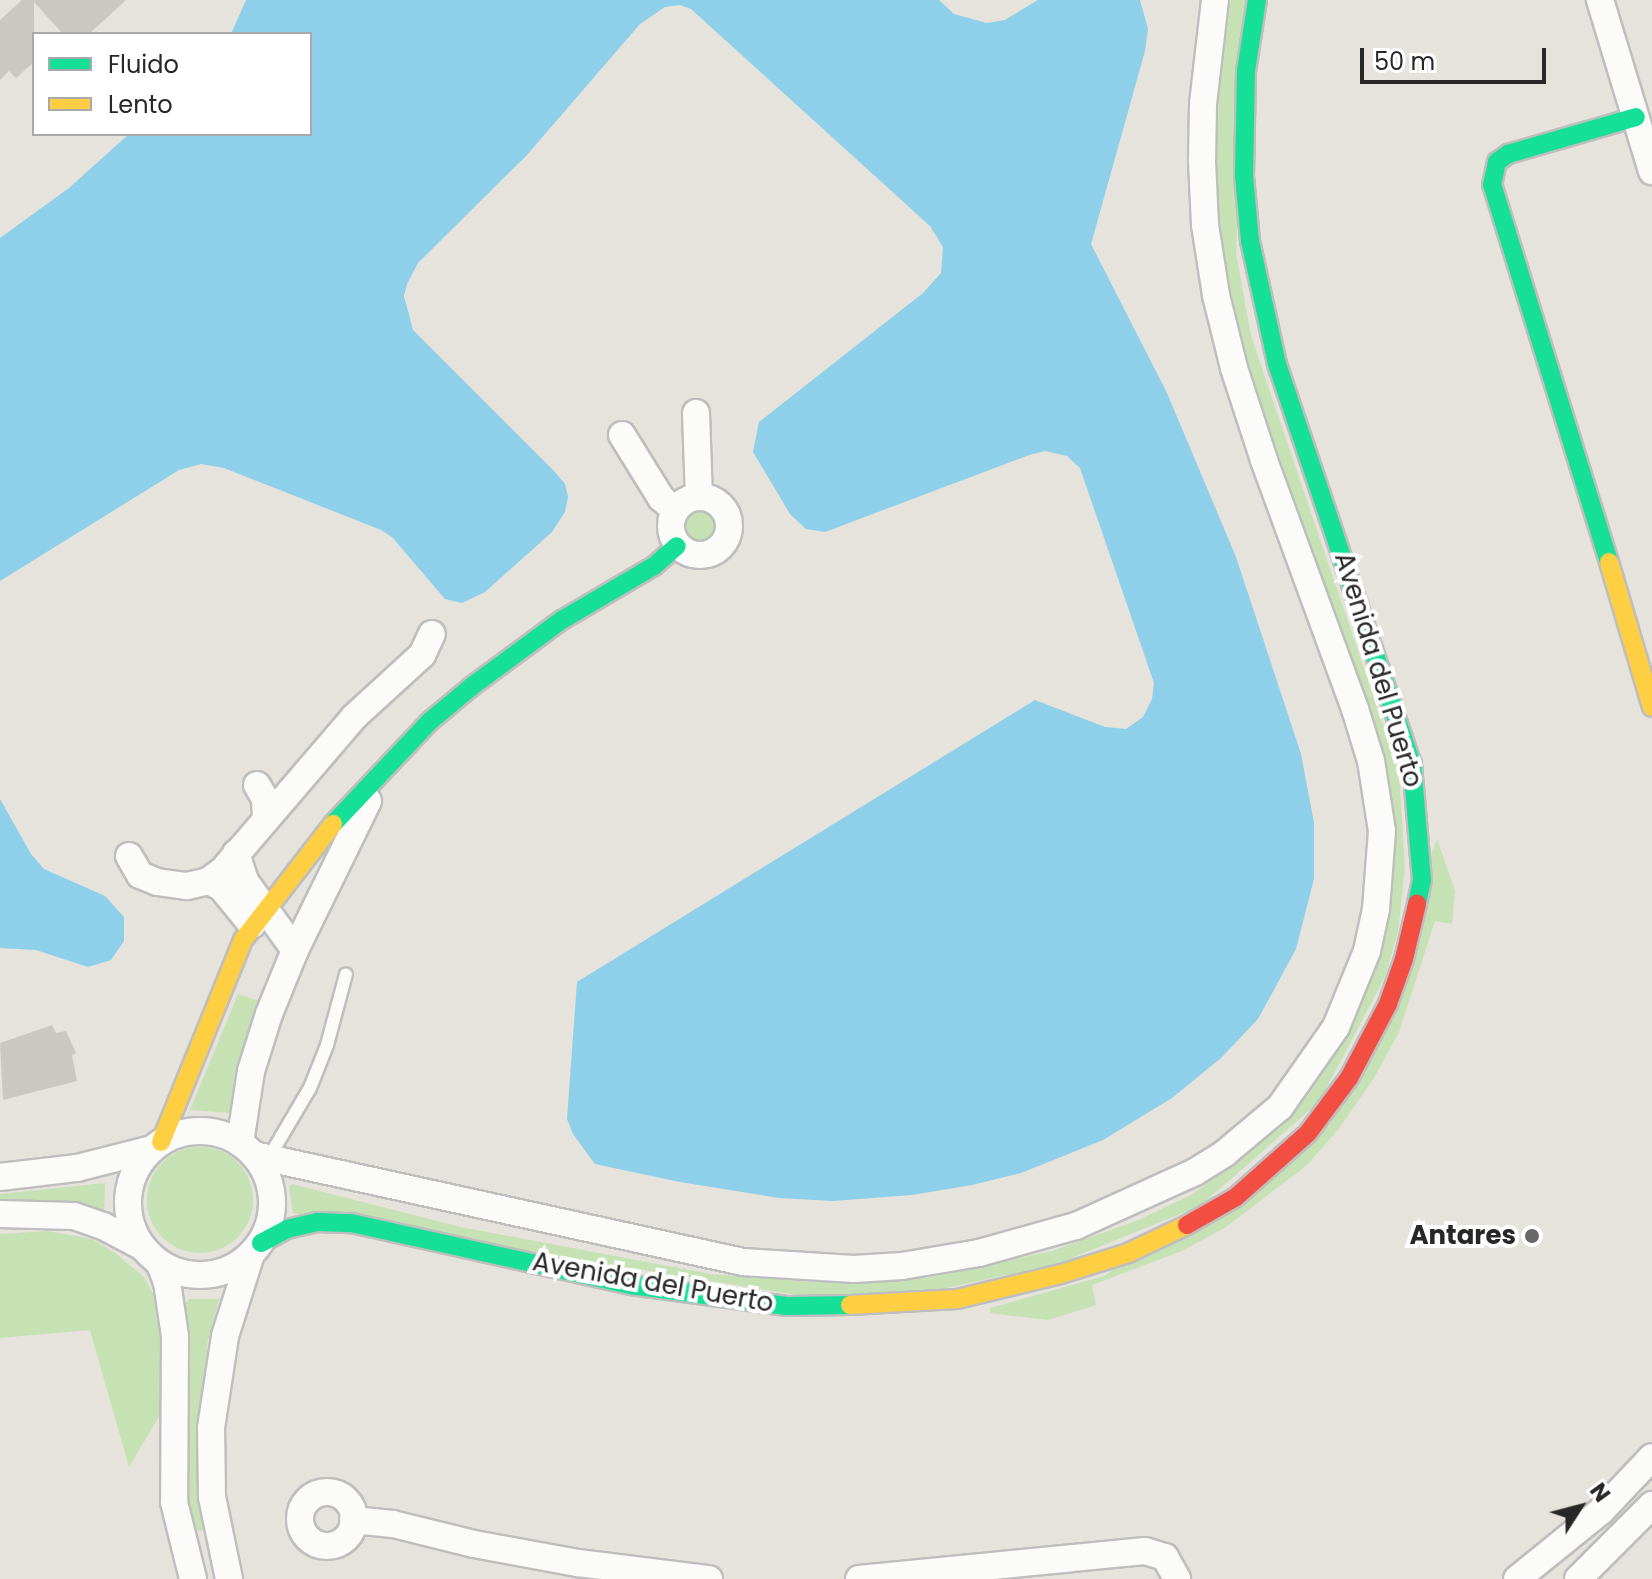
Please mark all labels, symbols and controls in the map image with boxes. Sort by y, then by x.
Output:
legend [32,32,312,136]
scale bar [1364,32,1550,82]
text: 50 m [1374,45,1435,78]
text: Fluido [108,48,179,81]
text: Lento [108,88,173,121]
street label: Avenida del Puerto [1327,549,1429,791]
place label: Antares [1409,1220,1516,1252]
marker: Antares [1523,1227,1541,1245]
street label: Avenida del Puerto [530,1246,776,1320]
north arrow [1540,1467,1620,1547]
text: N [1582,1477,1617,1508]

